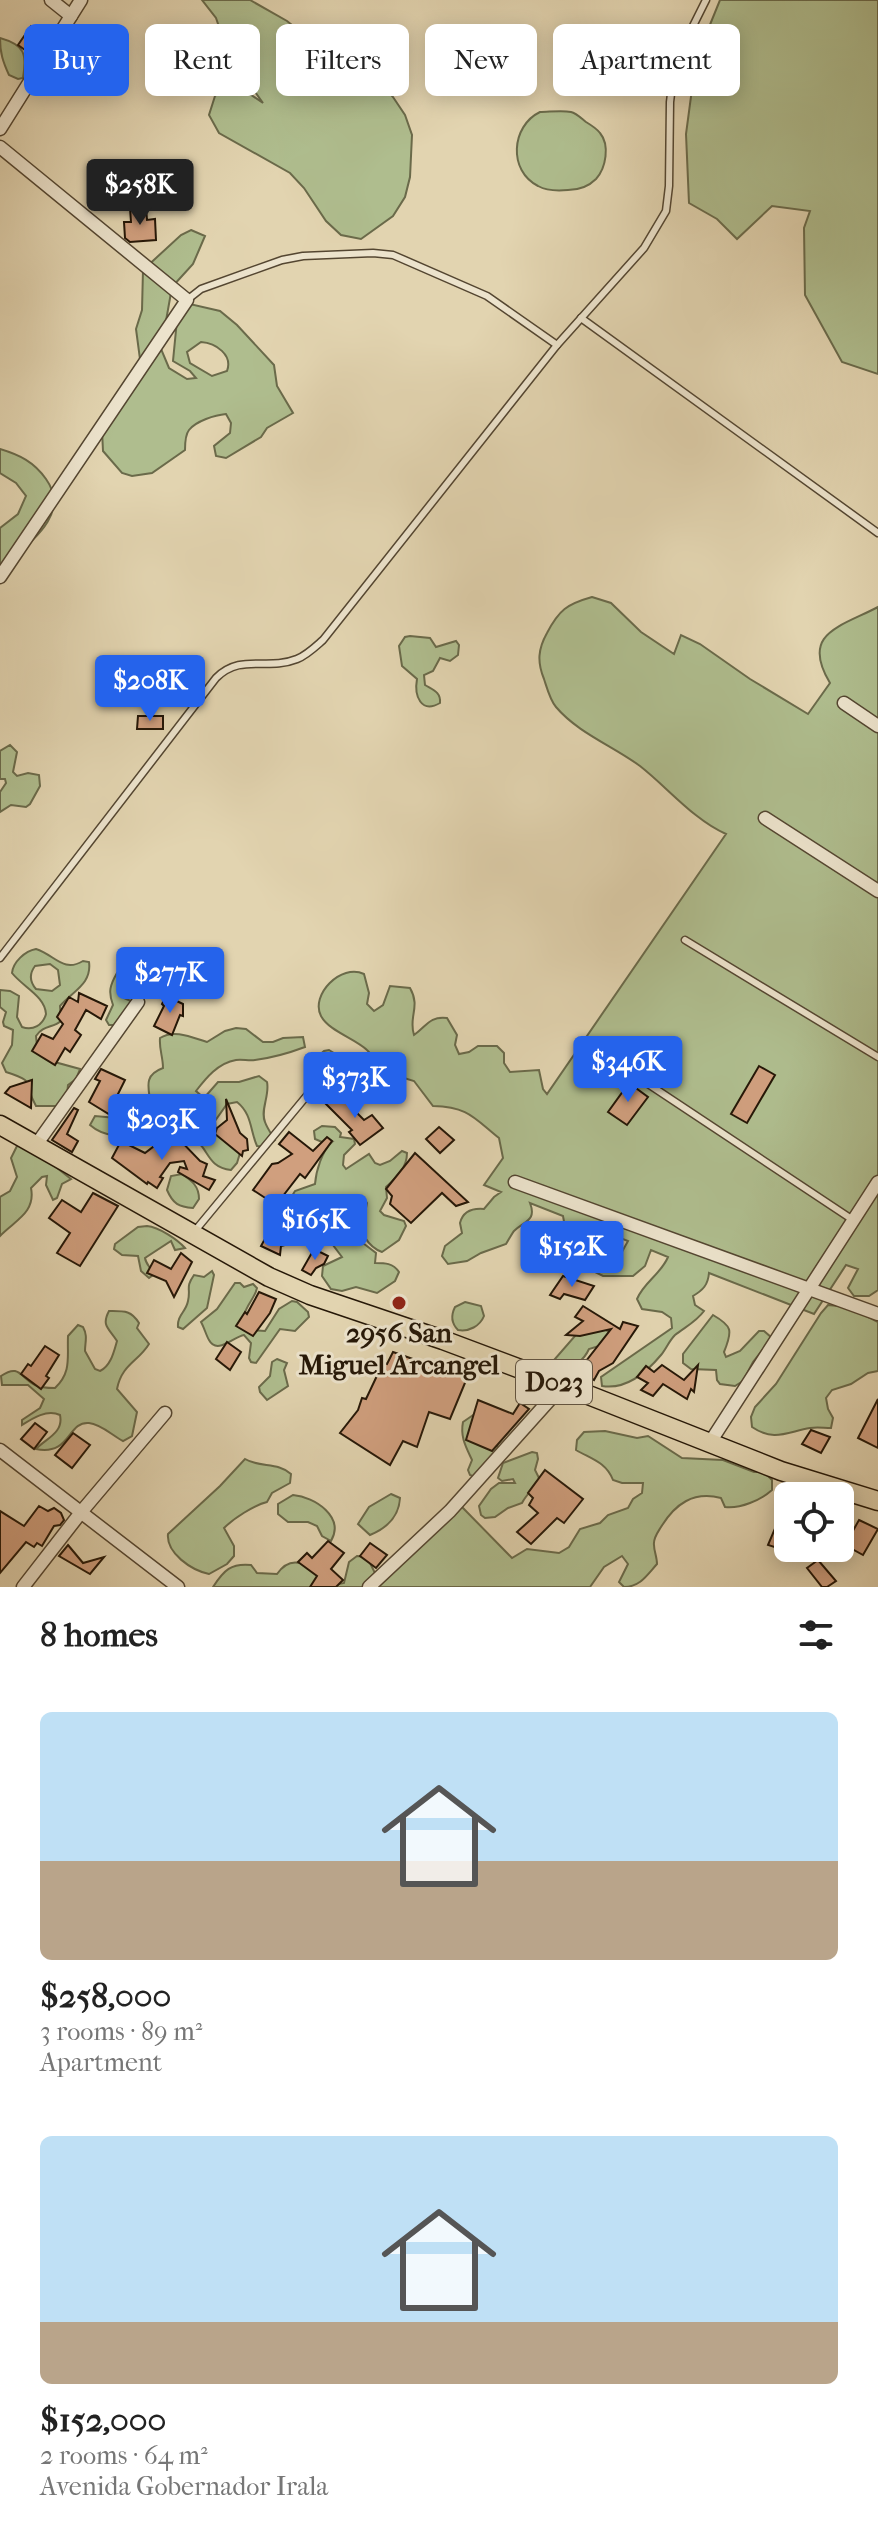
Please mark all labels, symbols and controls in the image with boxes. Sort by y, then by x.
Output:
chip: Buy [24,24,129,96]
chip: Rent [145,24,260,96]
chip: Filters [276,24,409,96]
chip: New [425,24,537,96]
chip: Apartment [553,24,740,96]
pin: $258K [84,159,196,227]
text: $258K [105,169,175,200]
pin: $208K [94,655,206,723]
text: $208K [113,665,187,696]
pin: $277K [114,947,226,1015]
text: $277K [134,957,206,988]
pin: $346K [572,1036,684,1104]
text: $346K [591,1046,665,1077]
pin: $373K [299,1052,411,1120]
text: $373K [321,1062,389,1093]
pin: $203K [106,1094,218,1162]
text: $203K [126,1104,198,1135]
pin: $165K [259,1194,371,1262]
text: $165K [281,1204,349,1235]
pin: $152K [516,1221,628,1289]
text: $152K [539,1231,606,1262]
marker: 2956 San Miguel Arcangel [390,1294,408,1312]
place label: 2956 San Miguel Arcangel [299,1316,499,1381]
road number: D023 [516,1360,592,1404]
map controls [774,1482,854,1562]
button: locate [774,1482,854,1562]
icon: filters [794,1613,838,1657]
text: 8 homes [40,1615,158,1655]
icon: home [367,1764,511,1908]
text: $258,000 [40,1976,171,2016]
text: 3 rooms · 89 m² [40,2016,202,2047]
text: Apartment [40,2047,162,2078]
icon: home [367,2188,511,2332]
text: $152,000 [40,2400,166,2440]
text: 2 rooms · 64 m² [40,2440,208,2471]
text: Avenida Gobernador Irala [40,2471,328,2502]

